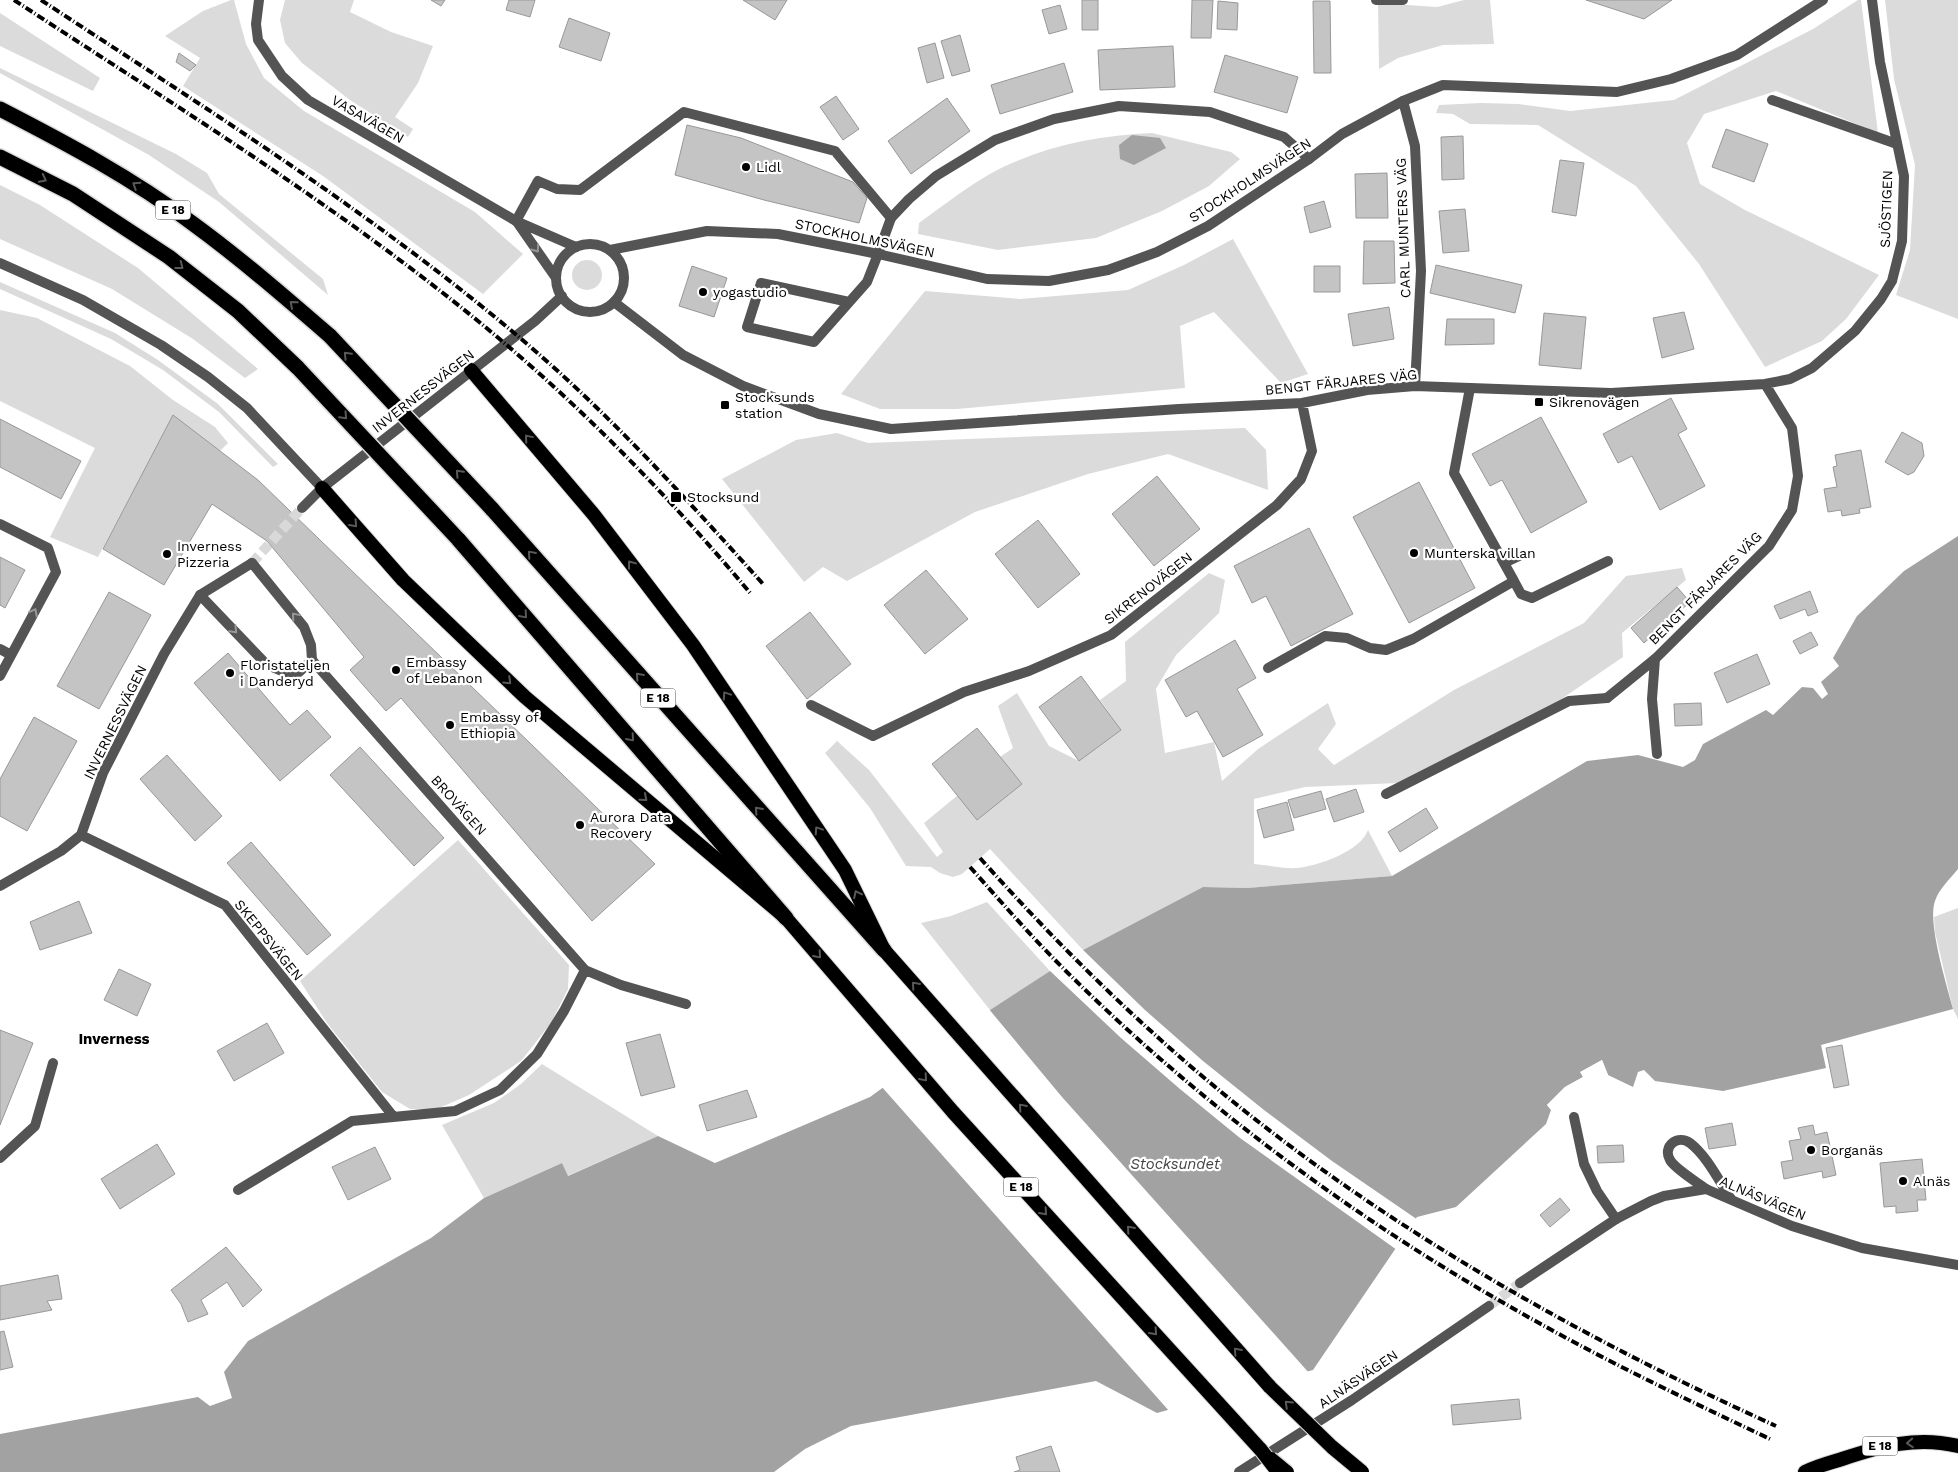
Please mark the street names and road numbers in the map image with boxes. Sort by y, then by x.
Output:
street label: VASAVÄGEN [329,92,407,146]
street label: STOCKHOLMSVÄGEN [1186,135,1314,225]
street label: CARL MUNTERS VÄG [1393,158,1413,298]
street label: SJÖSTIGEN [1877,170,1895,248]
road number: E 18 [156,200,190,220]
street label: STOCKHOLMSVÄGEN [794,215,936,261]
street label: INVERNESSVÄGEN [369,346,477,436]
street label: BENGT FÄRJARES VÄG [1264,366,1418,398]
street label: BENGT FÄRJARES VÄG [1645,528,1765,648]
street label: SIKRENOVÄGEN [1101,549,1195,627]
street label: INVERNESSVÄGEN [80,662,150,782]
road number: E 18 [640,688,676,708]
street label: BROVÄGEN [428,772,490,838]
street label: SKEPPSVÄGEN [231,896,307,984]
street label: ALNÄSVÄGEN [1717,1173,1809,1223]
road number: E 18 [1004,1178,1038,1196]
street label: ALNÄSVÄGEN [1315,1347,1401,1411]
road number: E 18 [1862,1436,1898,1455]

